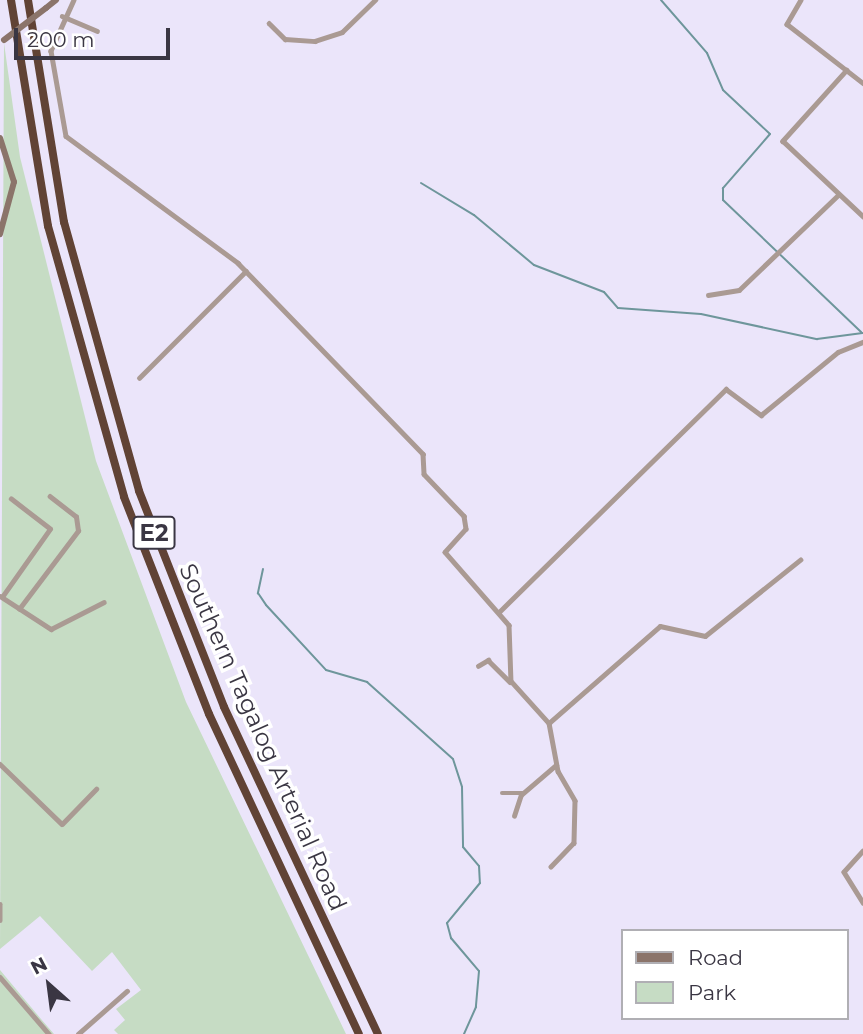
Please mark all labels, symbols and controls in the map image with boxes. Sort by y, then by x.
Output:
scale bar [18,14,173,58]
text: 200 m [27,27,94,52]
road number: E2 [131,513,177,552]
street label: Southern Tagalog Arterial Road [173,559,353,915]
legend [622,929,849,1020]
text: Road [688,945,743,970]
north arrow [14,950,84,1020]
text: N [27,952,51,980]
text: Park [688,980,736,1005]

